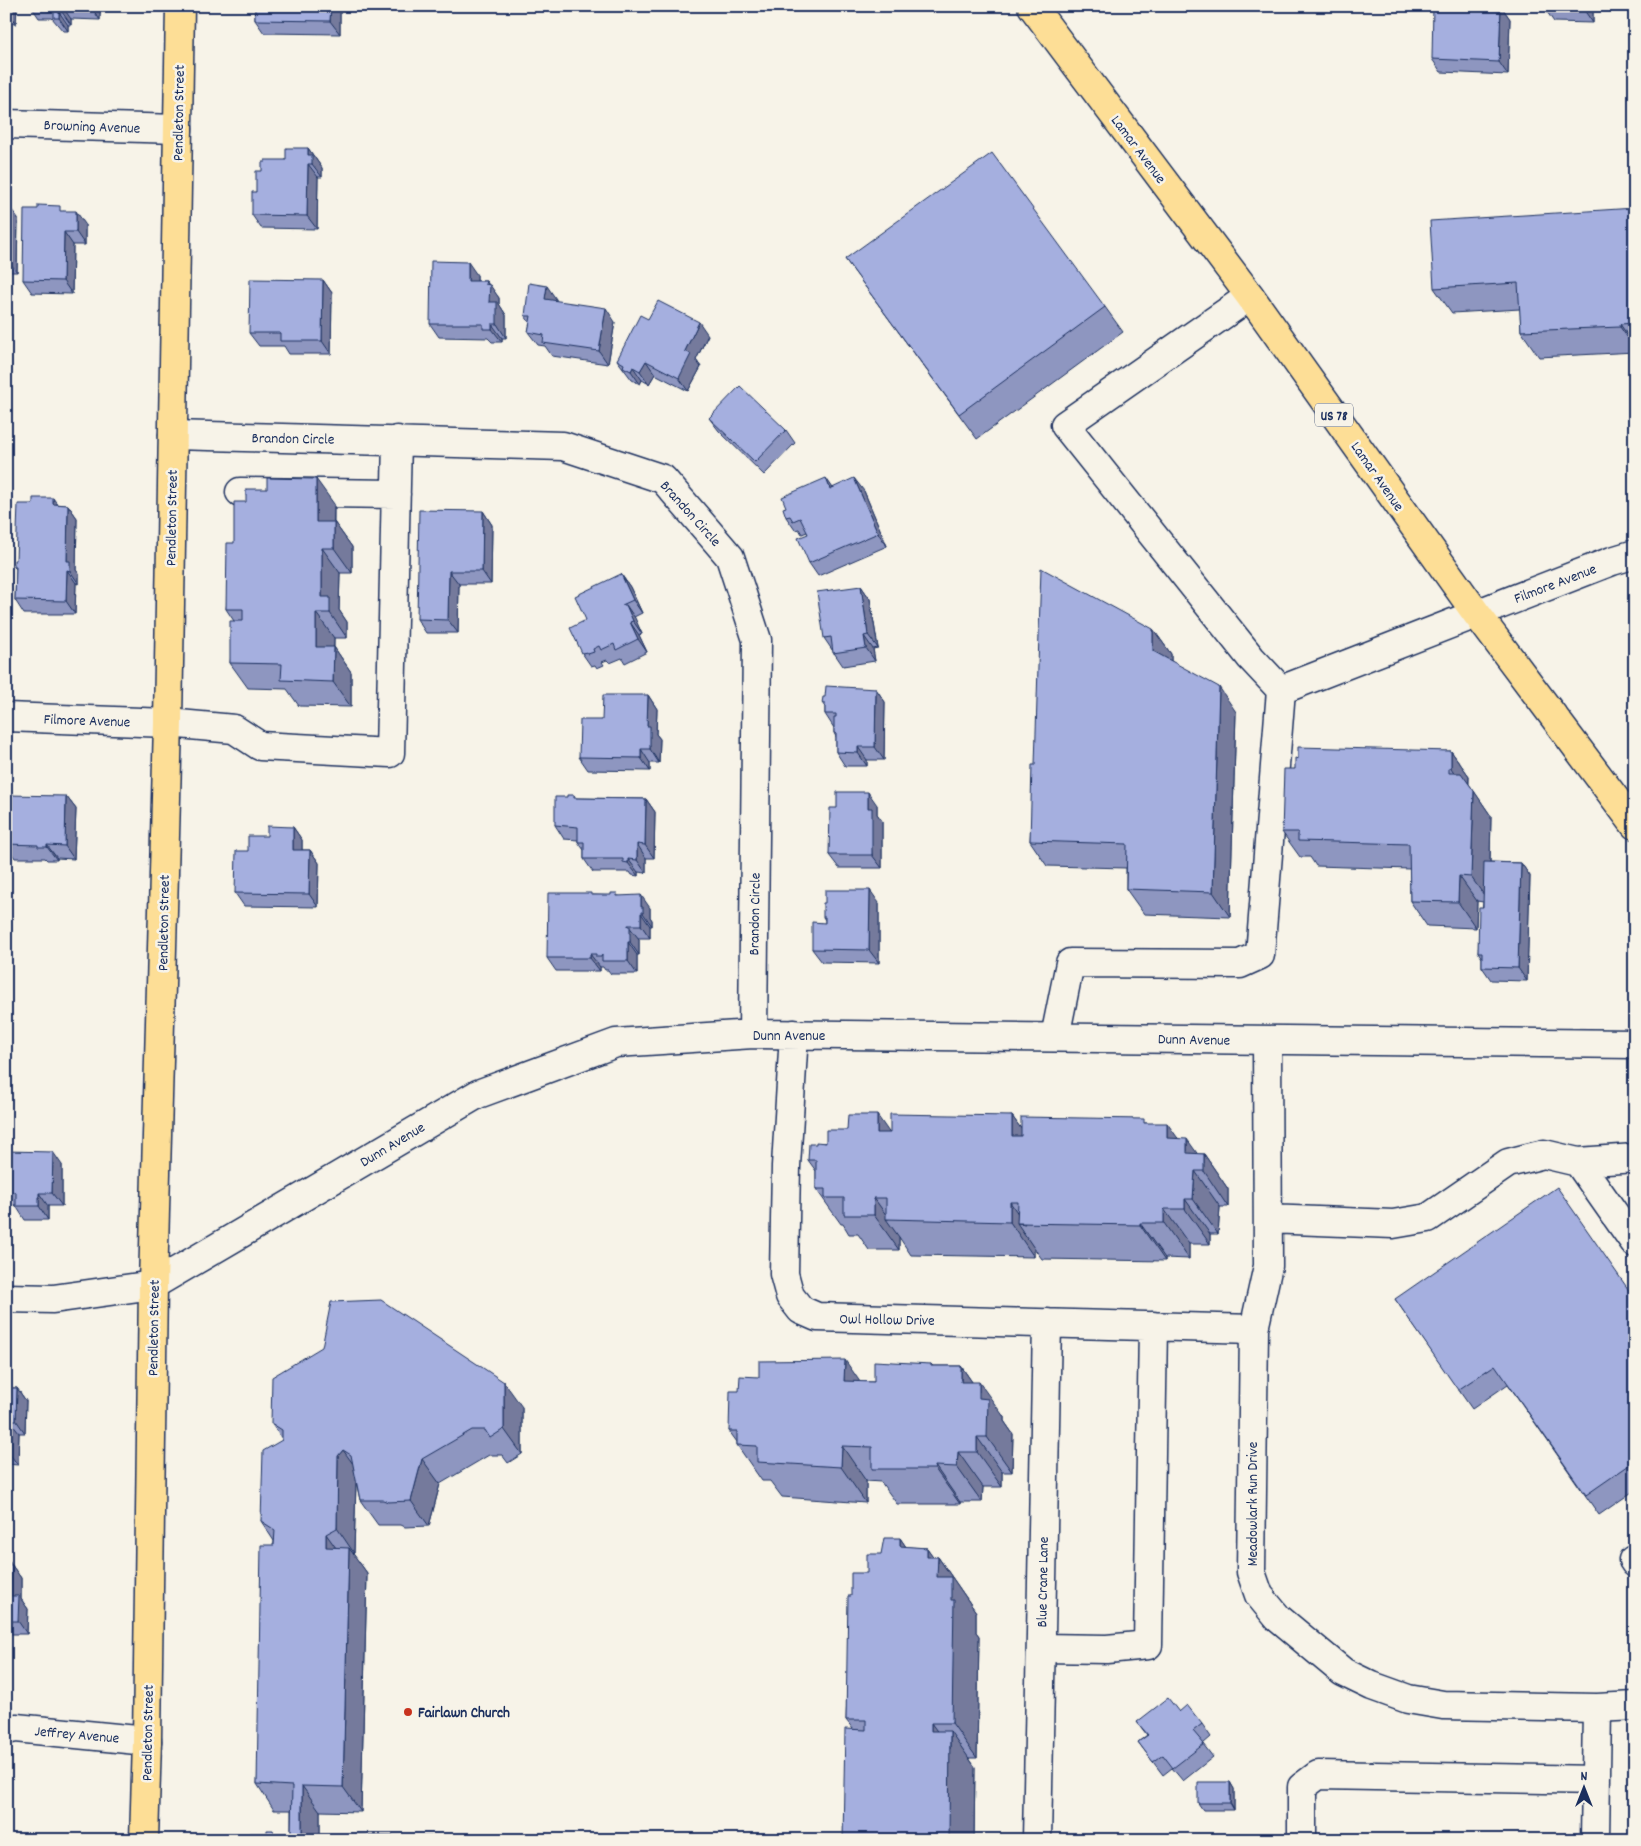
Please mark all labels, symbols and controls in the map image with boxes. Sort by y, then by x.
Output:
street label: Pendleton Street [168,64,192,162]
street label: Lamar Avenue [1104,111,1171,189]
street label: Browning Avenue [43,115,141,141]
road number: US 78 [1315,404,1353,426]
street label: Brandon Circle [251,428,335,452]
street label: Lamar Avenue [1344,438,1409,517]
street label: Pendleton Street [161,469,185,567]
street label: Brandon Circle [654,476,726,553]
street label: Filmore Avenue [1511,559,1600,611]
street label: Filmore Avenue [43,709,131,735]
street label: Brandon Circle [744,872,768,956]
street label: Pendleton Street [153,874,177,972]
street label: Dunn Avenue [753,1026,826,1048]
street label: Dunn Avenue [1158,1029,1231,1053]
street label: Dunn Avenue [356,1117,430,1174]
street label: Pendleton Street [143,1279,167,1377]
street label: Owl Hollow Drive [839,1309,935,1333]
street label: Meadowlark Run Drive [1243,1441,1265,1566]
street label: Blue Crane Lane [1032,1536,1056,1628]
street label: Pendleton Street [137,1684,161,1782]
place label: Fairlawn Church [418,1703,510,1725]
marker: Fairlawn Church [402,1706,414,1718]
street label: Jeffrey Avenue [34,1721,120,1751]
north arrow [1558,1764,1608,1814]
text: N [1581,1767,1588,1787]

